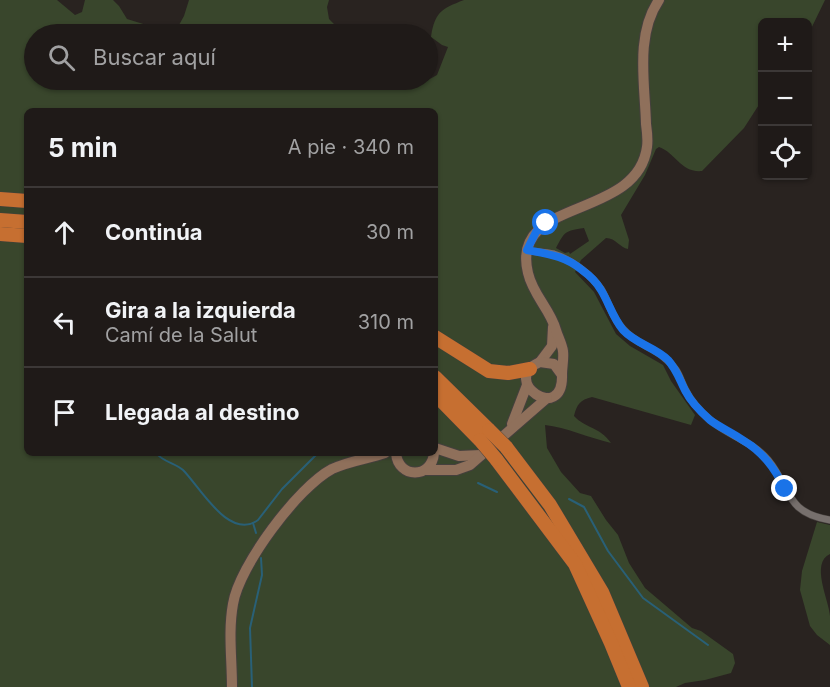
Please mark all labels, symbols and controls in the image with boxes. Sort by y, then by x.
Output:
map controls [758,18,812,180]
button: + [758,18,812,72]
search box [24,24,438,90]
icon: search [45,41,78,74]
text: Buscar aquí [93,44,216,70]
button: − [758,72,812,126]
button: locate [758,126,812,180]
text: 5 min [48,132,118,163]
text: A pie · 340 m [288,135,414,159]
route start [532,209,558,235]
icon: ahead [48,216,81,249]
text: Continúa [105,219,203,245]
text: 30 m [366,220,414,244]
text: Gira a la izquierda [105,297,296,323]
icon: left [48,306,81,339]
text: 310 m [358,310,414,334]
text: Camí de la Salut [105,323,257,347]
icon: arrive [48,396,81,429]
text: Llegada al destino [105,399,299,425]
route end [771,475,797,501]

